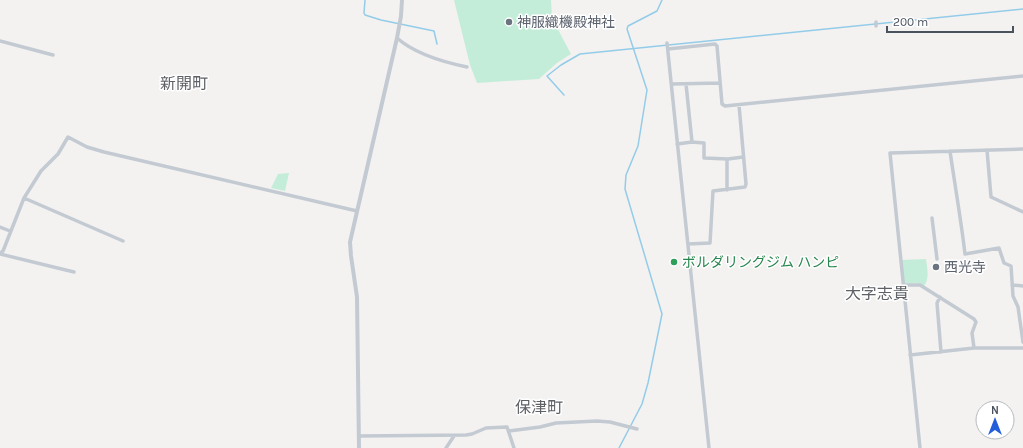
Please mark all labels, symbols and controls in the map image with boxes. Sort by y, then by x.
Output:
scale bar [887,8,1013,34]
place label: 神服織機殿神社 [517,14,615,31]
text: 200 m [893,15,928,29]
marker: 神服織機殿神社 [504,17,514,27]
district label: 新開町 [160,74,208,93]
place label: ボルダリングジム ハンピ [682,254,839,271]
marker: ボルダリングジム ハンピ [669,257,679,267]
place label: 西光寺 [944,259,986,276]
marker: 西光寺 [931,262,941,272]
district label: 大字志貴 [845,284,909,303]
district label: 保津町 [515,398,563,417]
north arrow [975,400,1015,440]
text: N [991,404,999,417]

